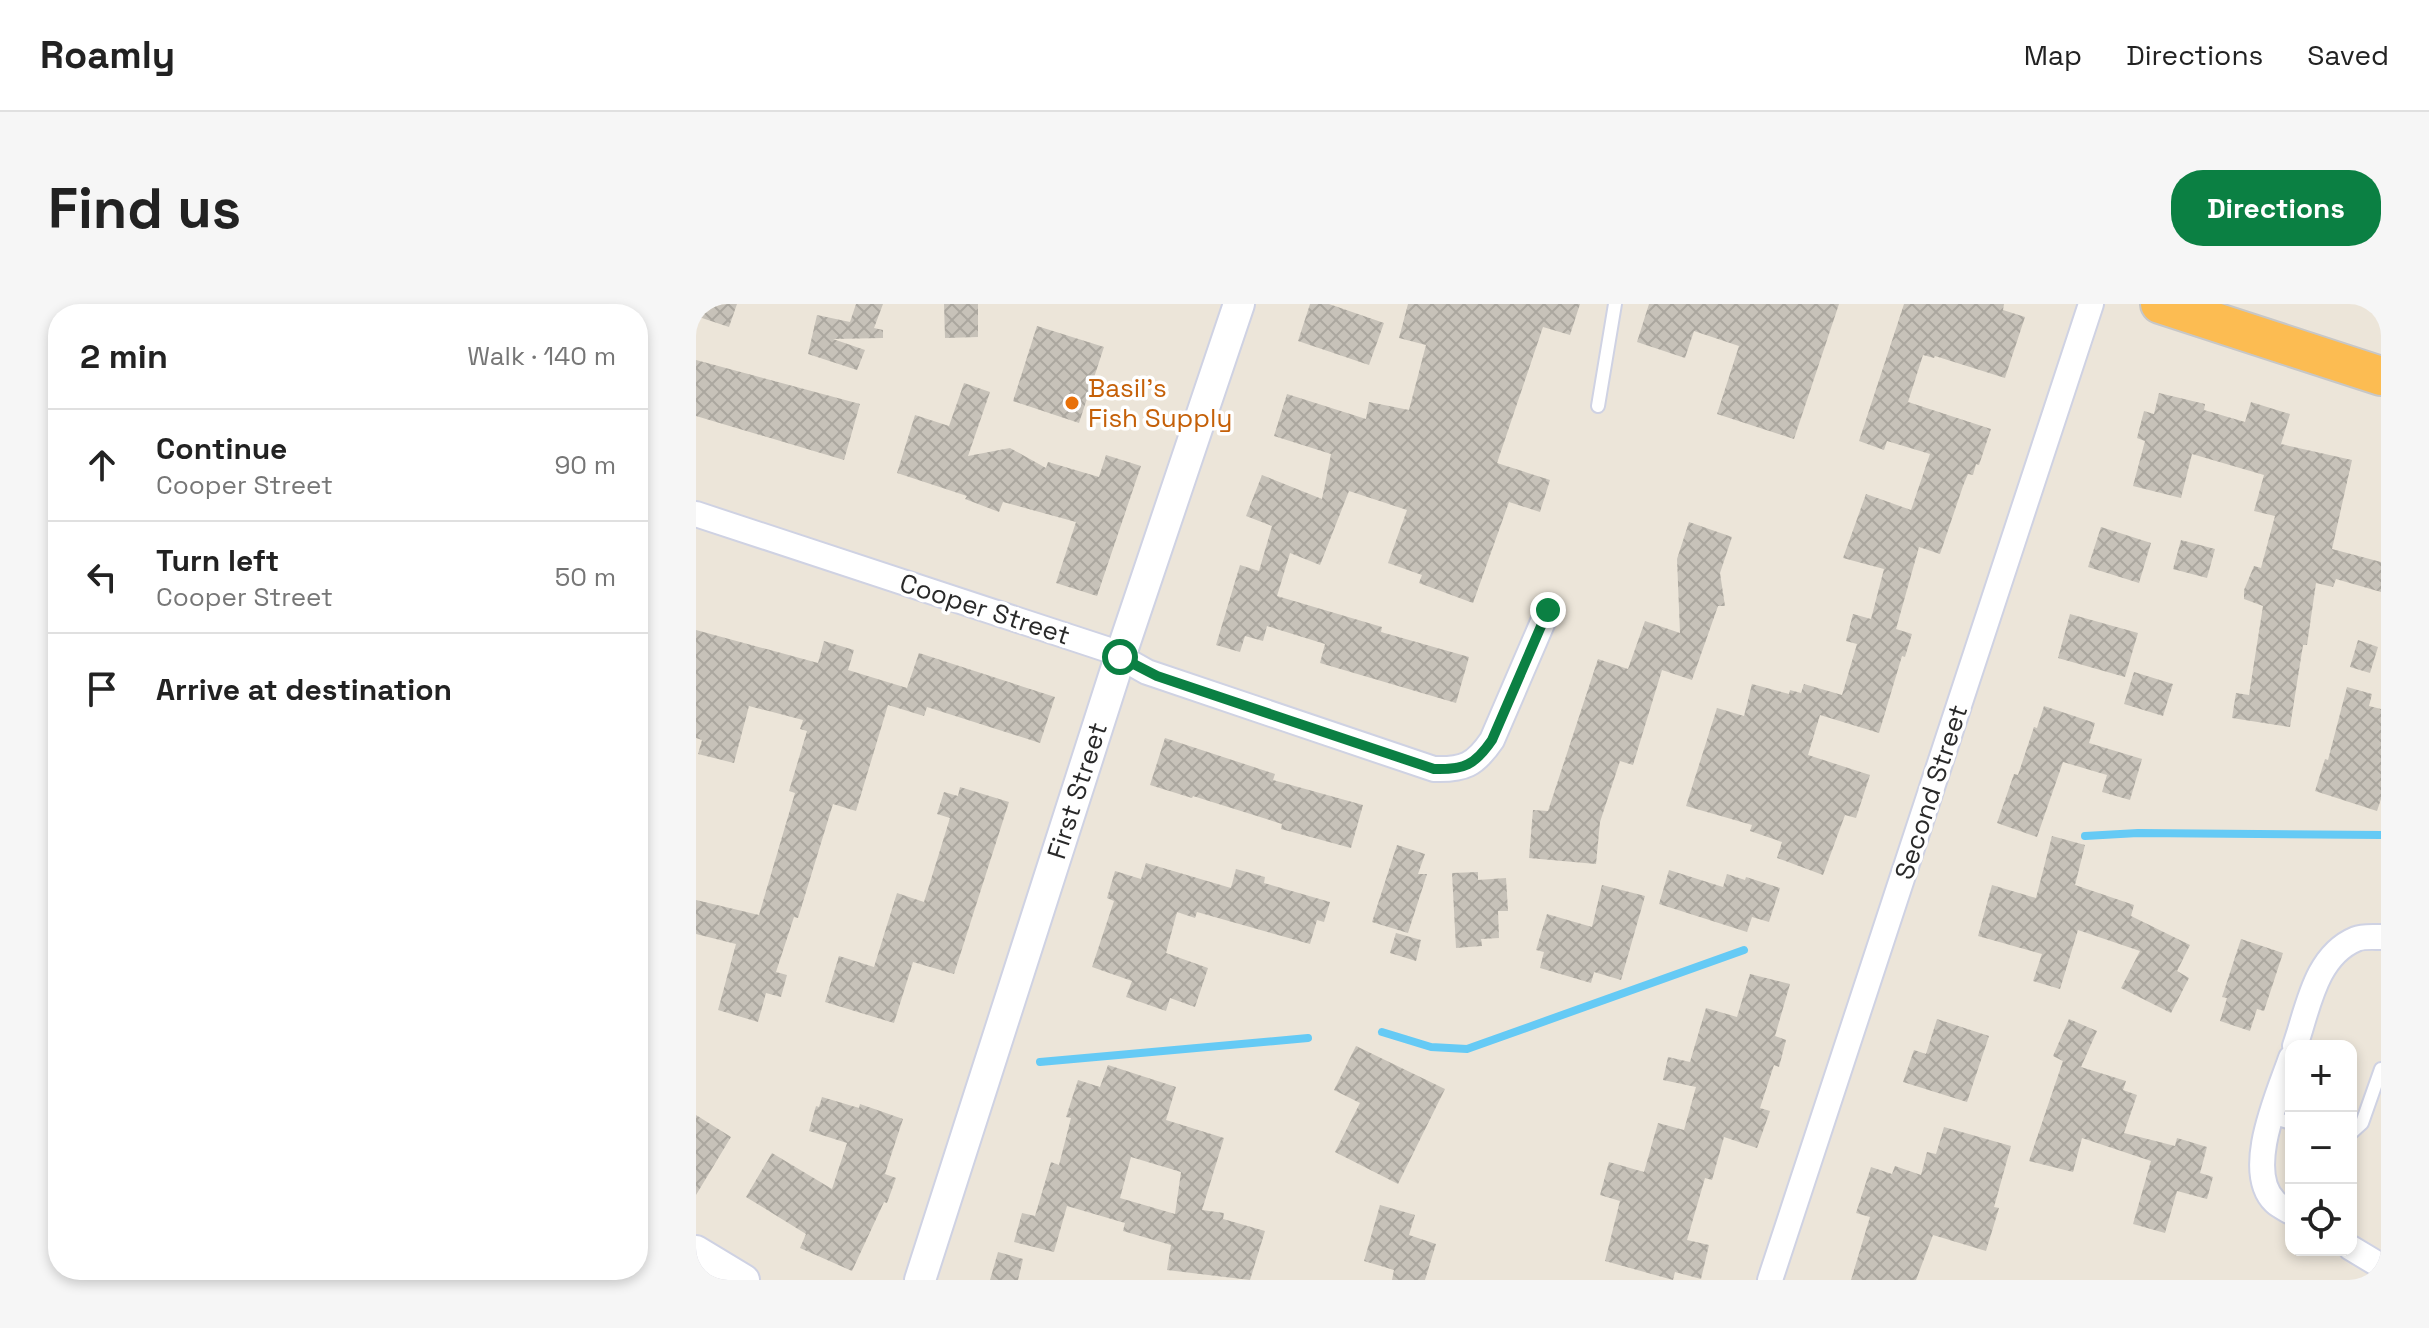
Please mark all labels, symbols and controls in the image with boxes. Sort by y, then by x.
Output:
text: Roamly [40,31,175,79]
text: Map [2024,37,2082,73]
text: Directions [2126,37,2263,73]
text: Saved [2307,37,2389,73]
button: Directions [2171,170,2381,246]
text: Find us [48,173,241,244]
text: 2 min [80,335,168,378]
text: Walk · 140 m [467,339,616,373]
place label: Basil's Fish Supply [1088,371,1232,435]
marker: Basil's Fish Supply [1063,394,1081,412]
text: Continue [156,429,287,468]
icon: ahead [80,443,124,487]
text: 90 m [554,448,616,482]
text: Cooper Street [156,468,333,502]
text: Turn left [156,541,279,580]
icon: left [80,555,124,599]
text: 50 m [555,560,616,594]
street label: Cooper Street [896,565,1074,653]
text: Cooper Street [156,580,333,614]
route end [1530,592,1566,628]
route start [1102,639,1138,675]
icon: arrive [80,667,124,711]
text: Arrive at destination [156,670,452,709]
street label: Second Street [1887,700,1975,884]
street label: First Street [1039,718,1115,863]
map controls [2285,1040,2357,1256]
button: + [2285,1040,2357,1112]
button: − [2285,1112,2357,1184]
button: locate [2285,1184,2357,1256]

